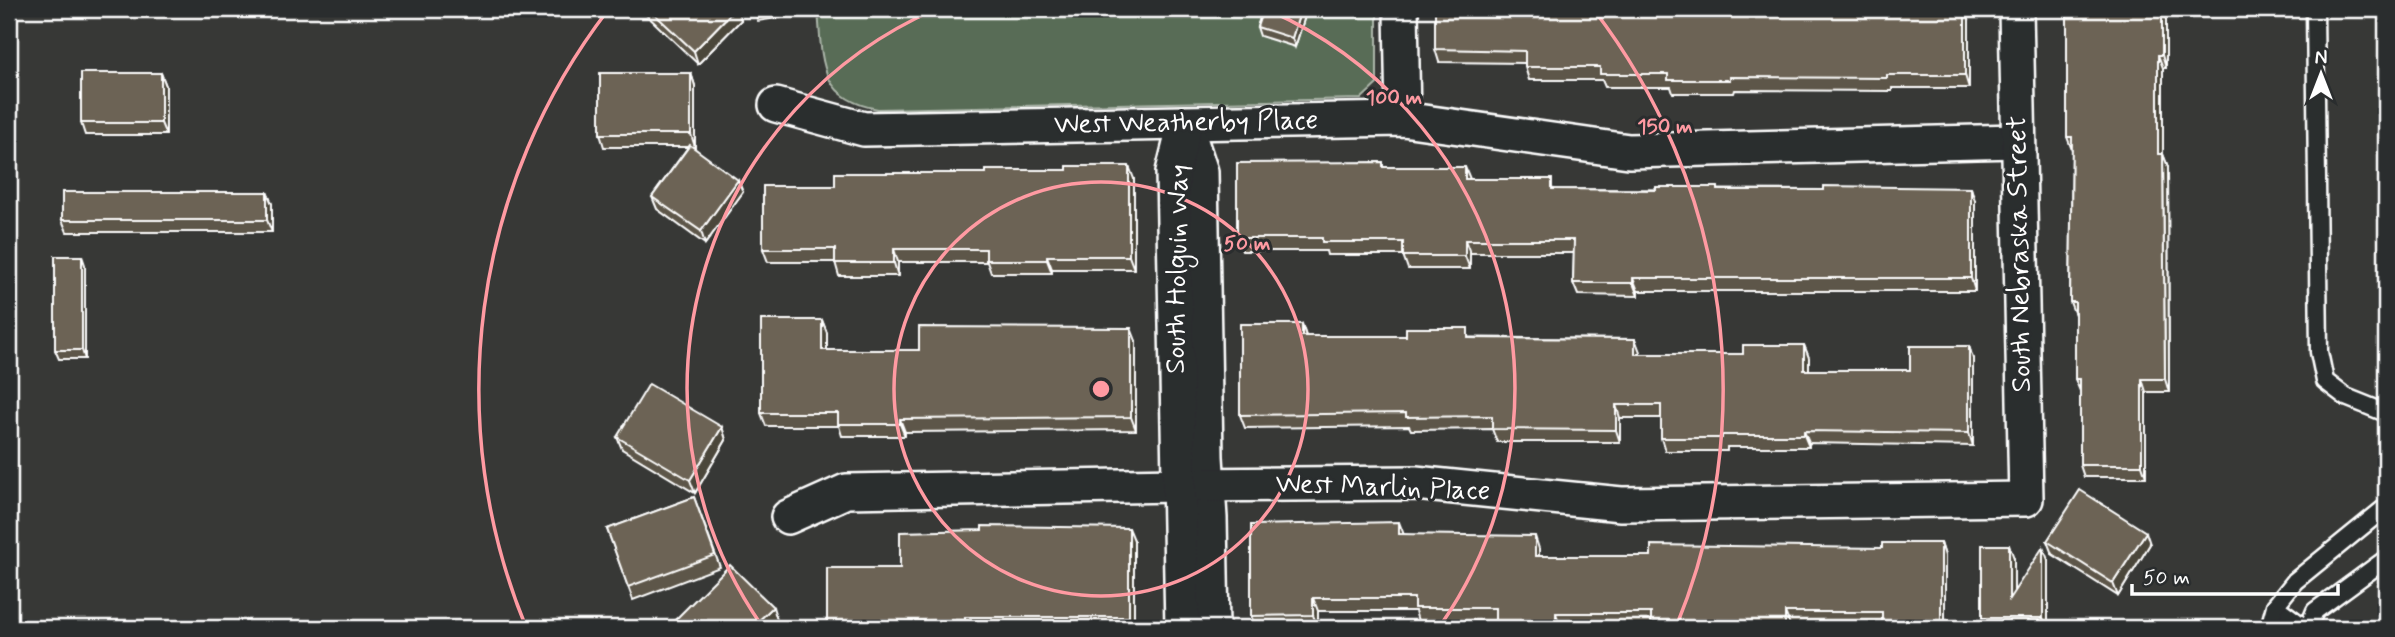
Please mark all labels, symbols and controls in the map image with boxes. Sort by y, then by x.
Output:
north arrow [2286,38,2356,108]
text: N [2315,46,2327,71]
text: 100 m [1366,84,1422,112]
street label: West Weatherby Place [1053,102,1319,144]
text: 150 m [1637,113,1693,141]
street label: South Nebraska Street [1999,115,2041,393]
street label: South Holguin Way [1158,164,1200,374]
text: 50 m [1224,230,1271,258]
centre of rings [1089,377,1113,401]
street label: West Marlin Place [1275,466,1491,510]
scale bar [2132,553,2339,597]
text: 50 m [2143,564,2190,592]

